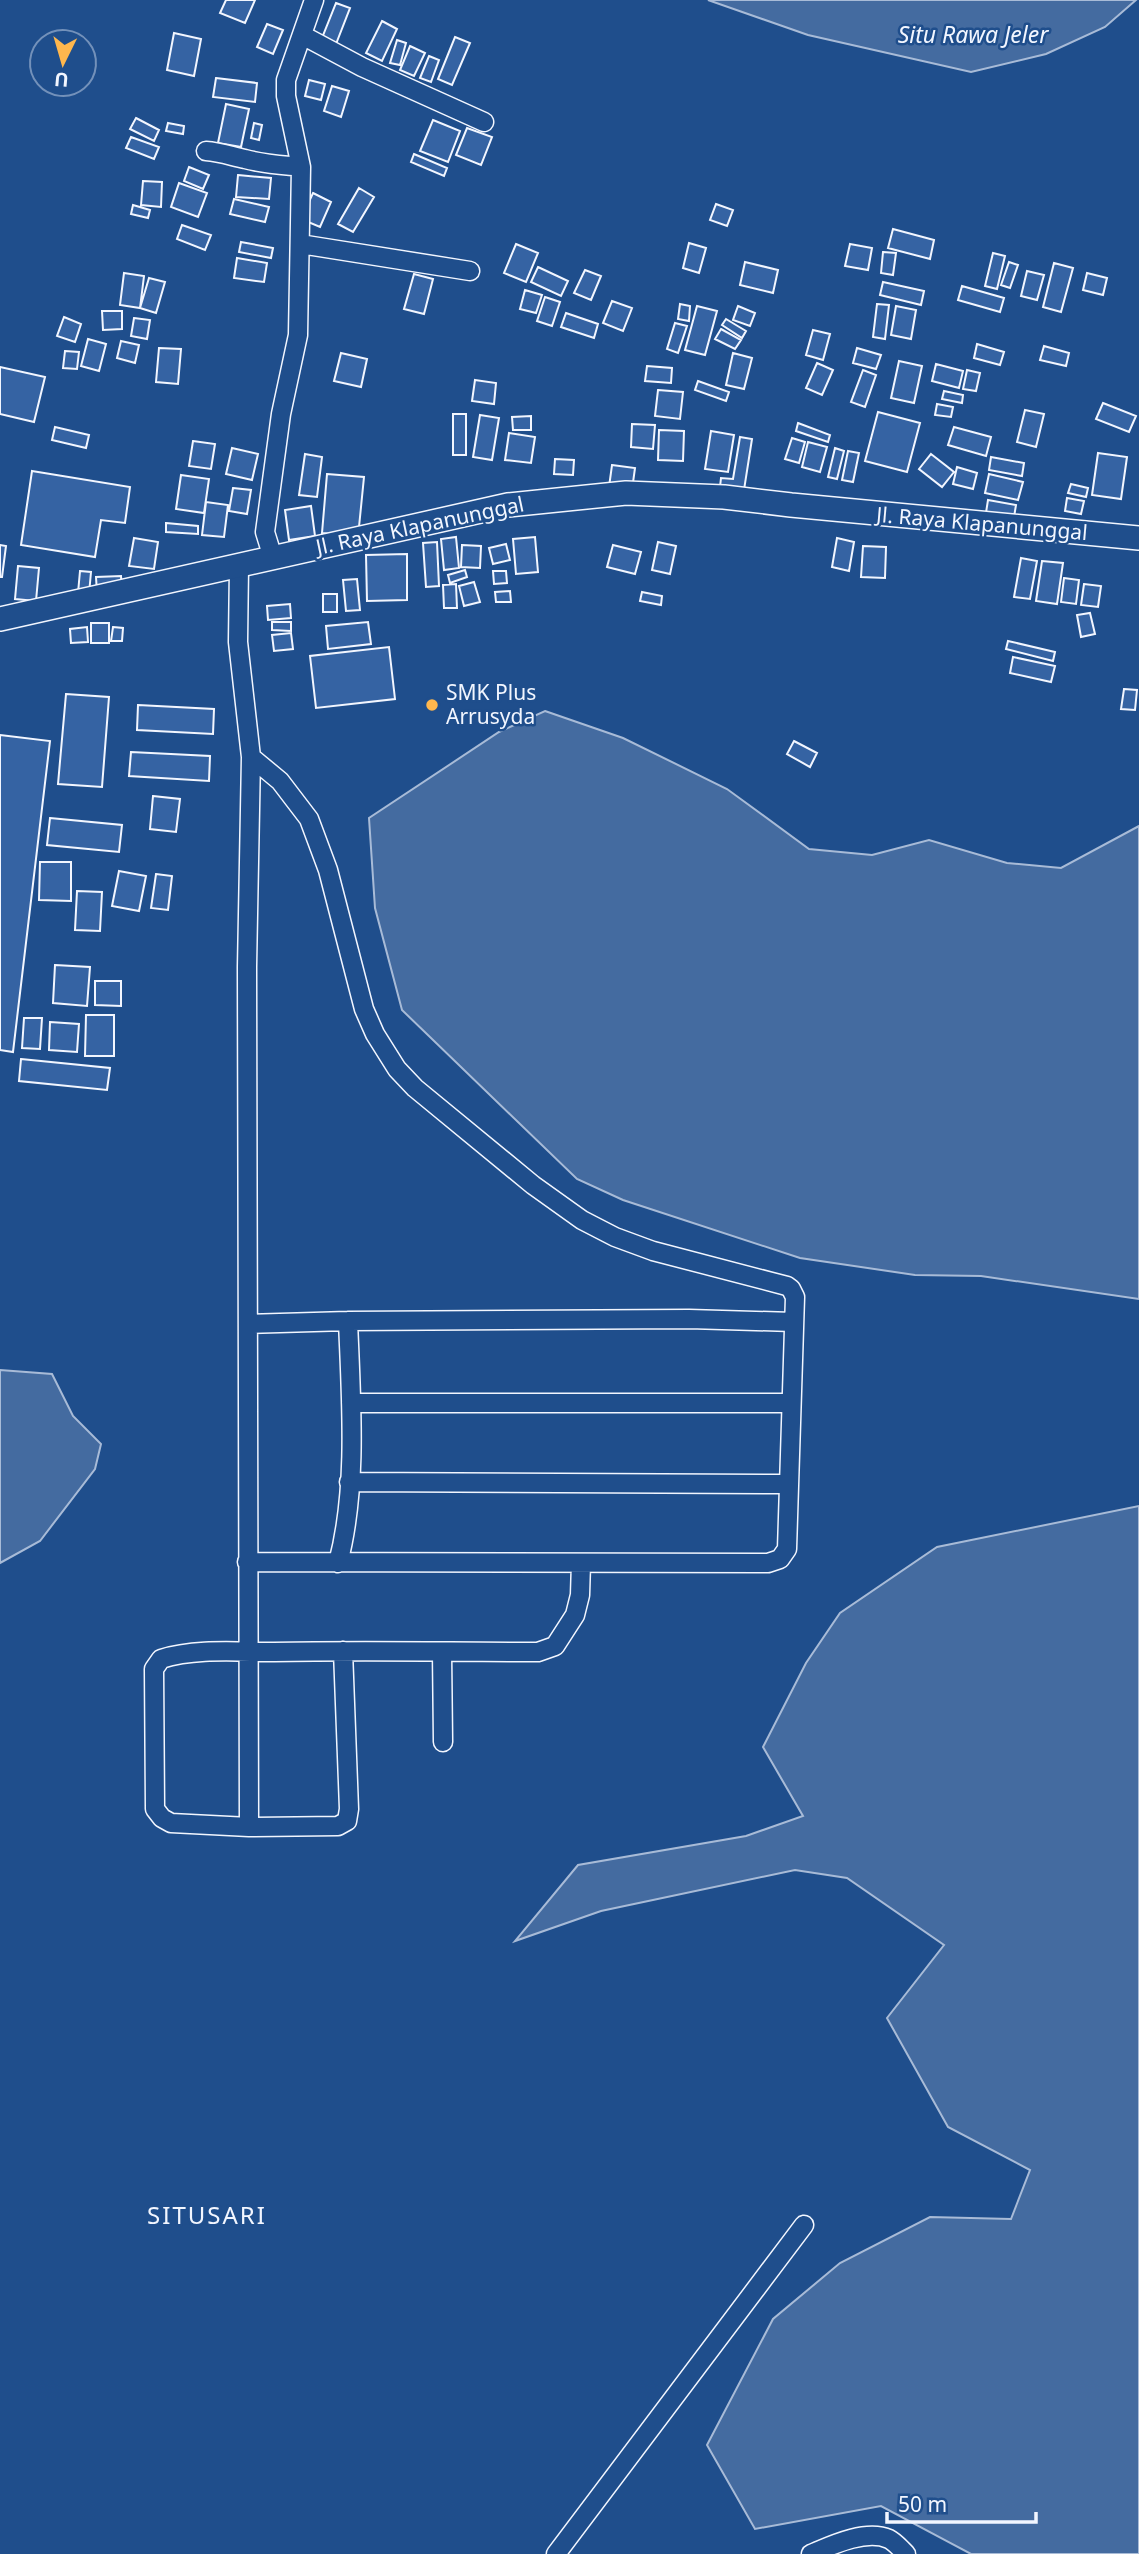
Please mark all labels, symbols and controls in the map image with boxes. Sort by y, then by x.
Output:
water label: Situ Rawa Jeler [898,18,1049,50]
north arrow [28,28,98,98]
text: U [53,66,70,94]
street label: Jl. Raya Klapanunggal [311,489,526,561]
street label: Jl. Raya Klapanunggal [873,500,1089,546]
place label: SMK Plus Arrusyda [446,678,536,730]
marker: SMK Plus Arrusyda [424,697,440,713]
district label: SITUSARI [147,2198,267,2231]
scale bar [887,2480,1036,2524]
text: 50 m [898,2490,947,2518]

